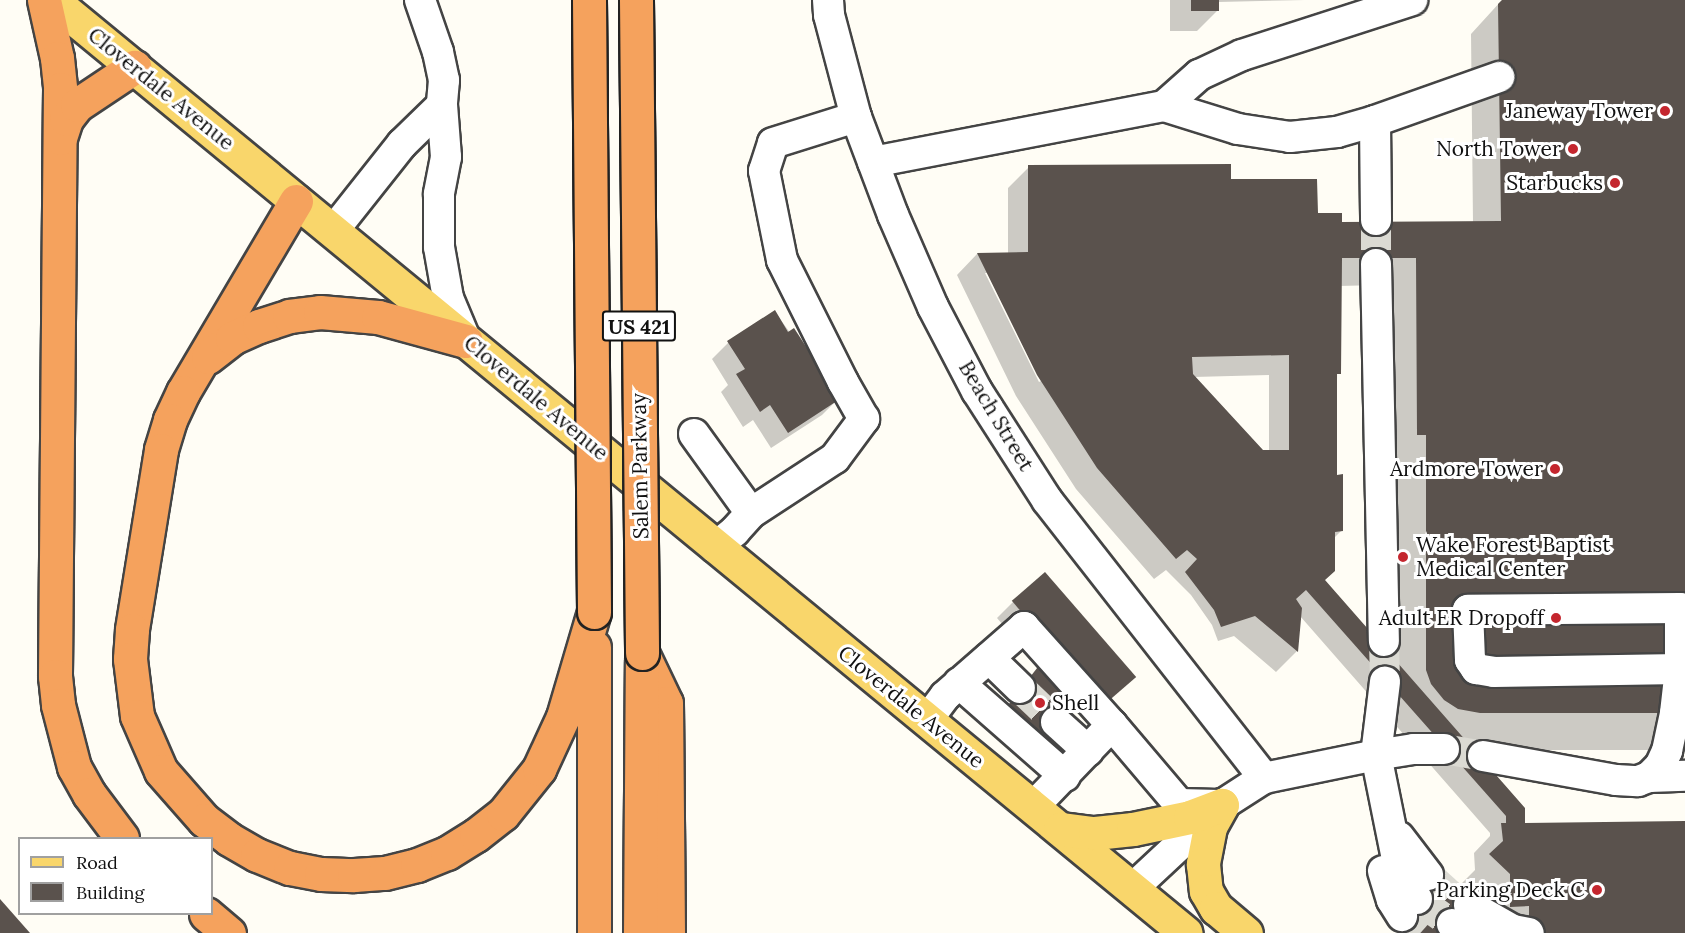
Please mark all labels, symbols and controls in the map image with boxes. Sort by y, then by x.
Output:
street label: Cloverdale Avenue [83,22,239,156]
place label: Janeway Tower [1505,98,1653,124]
marker: Janeway Tower [1658,104,1672,118]
place label: North Tower [1436,136,1561,162]
marker: North Tower [1566,142,1580,156]
place label: Starbucks [1506,170,1603,196]
marker: Starbucks [1608,176,1622,190]
road number: US 421 [602,309,676,343]
street label: Cloverdale Avenue [459,330,613,466]
street label: Beach Street [953,356,1039,476]
street label: Salem Parkway [626,393,654,539]
place label: Ardmore Tower [1390,456,1543,482]
marker: Ardmore Tower [1548,462,1562,476]
place label: Wake Forest Baptist Medical Center [1416,532,1610,582]
marker: Wake Forest Baptist Medical Center [1394,548,1412,566]
place label: Adult ER Dropoff [1379,605,1544,631]
marker: Adult ER Dropoff [1549,611,1563,625]
street label: Cloverdale Avenue [833,640,989,774]
place label: Shell [1052,690,1099,716]
marker: Shell [1033,696,1047,710]
legend [18,837,213,915]
text: Road [76,851,118,874]
place label: Parking Deck C [1436,877,1585,903]
text: Building [76,881,144,904]
marker: Parking Deck C [1590,883,1604,897]

